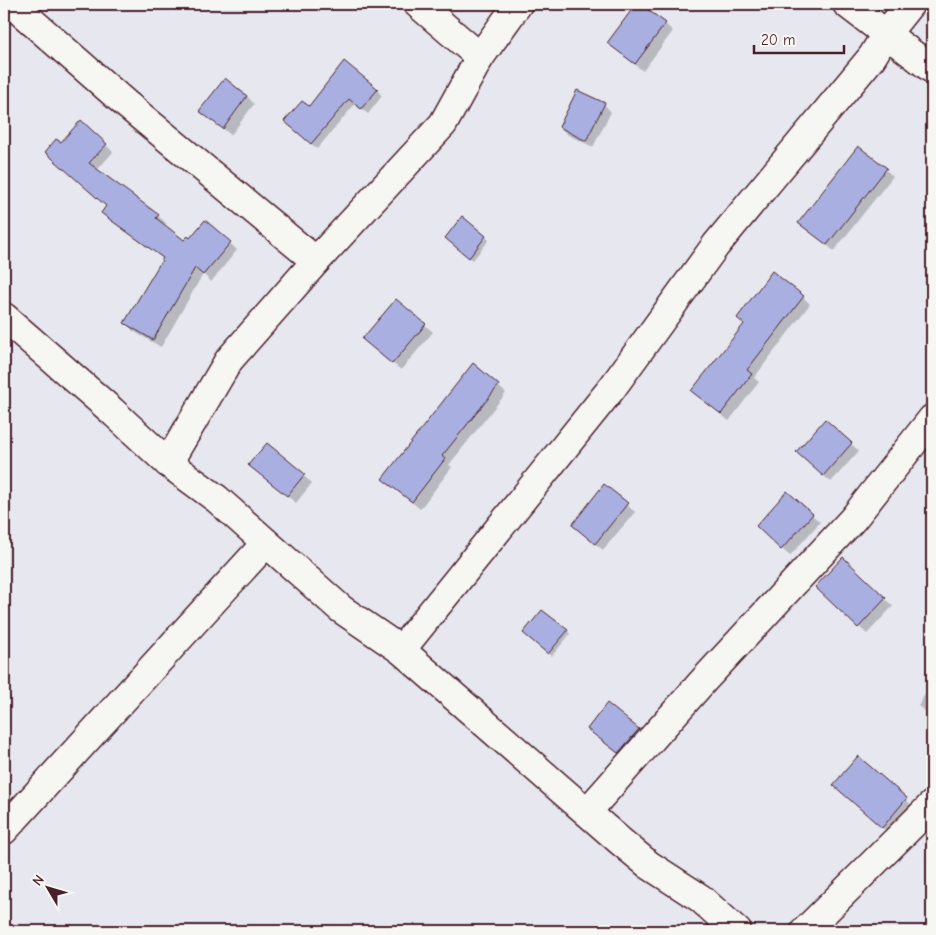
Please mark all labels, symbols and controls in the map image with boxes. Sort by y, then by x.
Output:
scale bar [754,22,844,54]
text: 20 m [761,31,795,49]
north arrow [22,862,72,912]
text: N [29,871,48,889]

